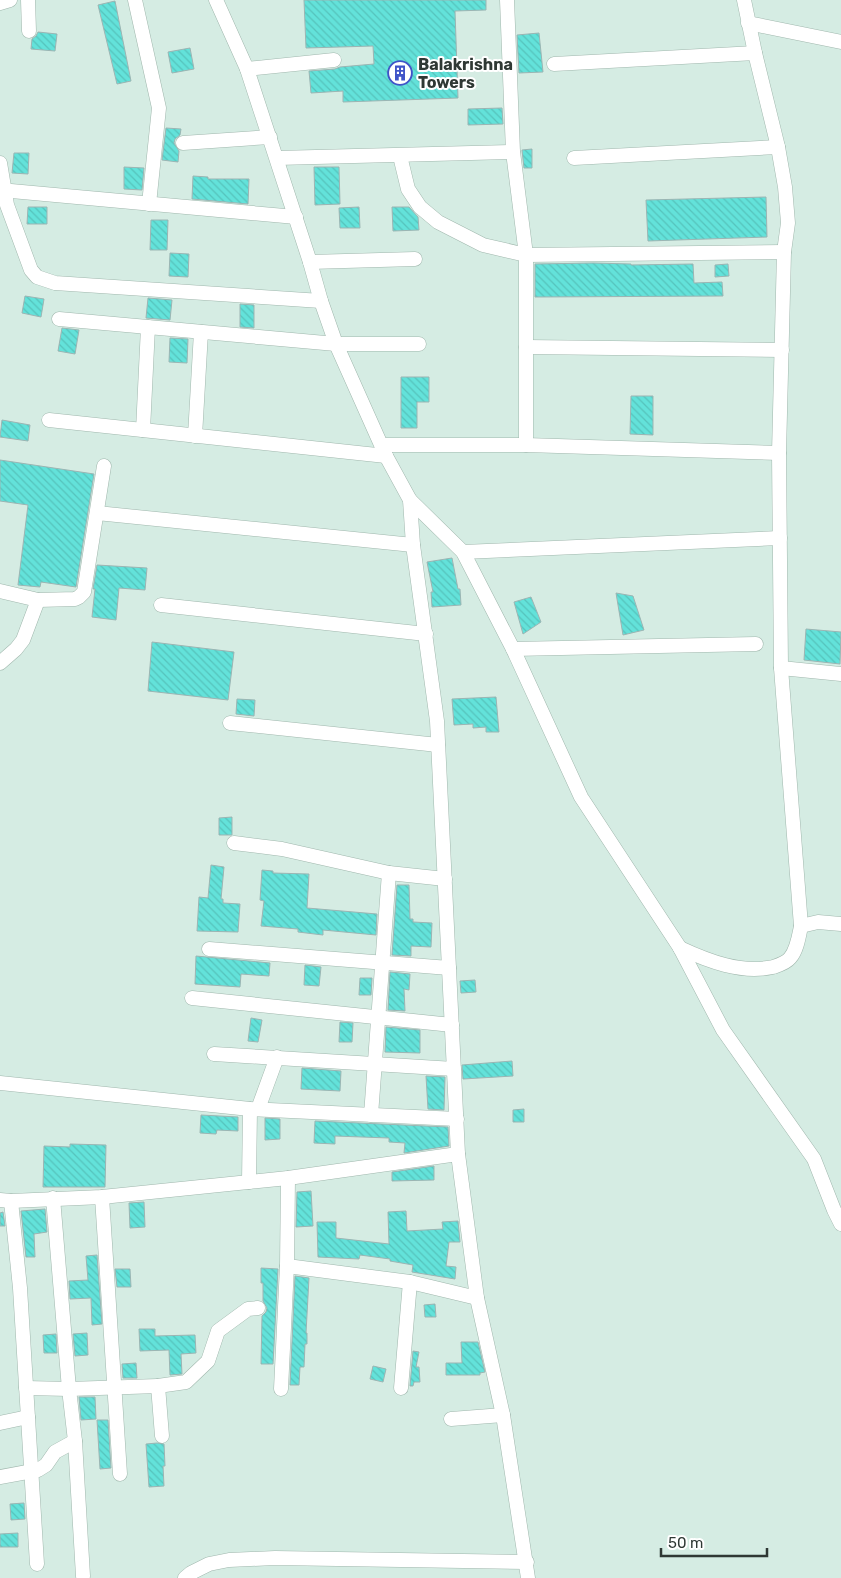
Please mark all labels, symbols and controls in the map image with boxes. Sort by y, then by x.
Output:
place label: Balakrishna Towers [418,55,513,92]
building icon: Balakrishna Towers [387,60,413,86]
scale bar [661,1526,767,1558]
text: 50 m [668,1534,703,1552]

